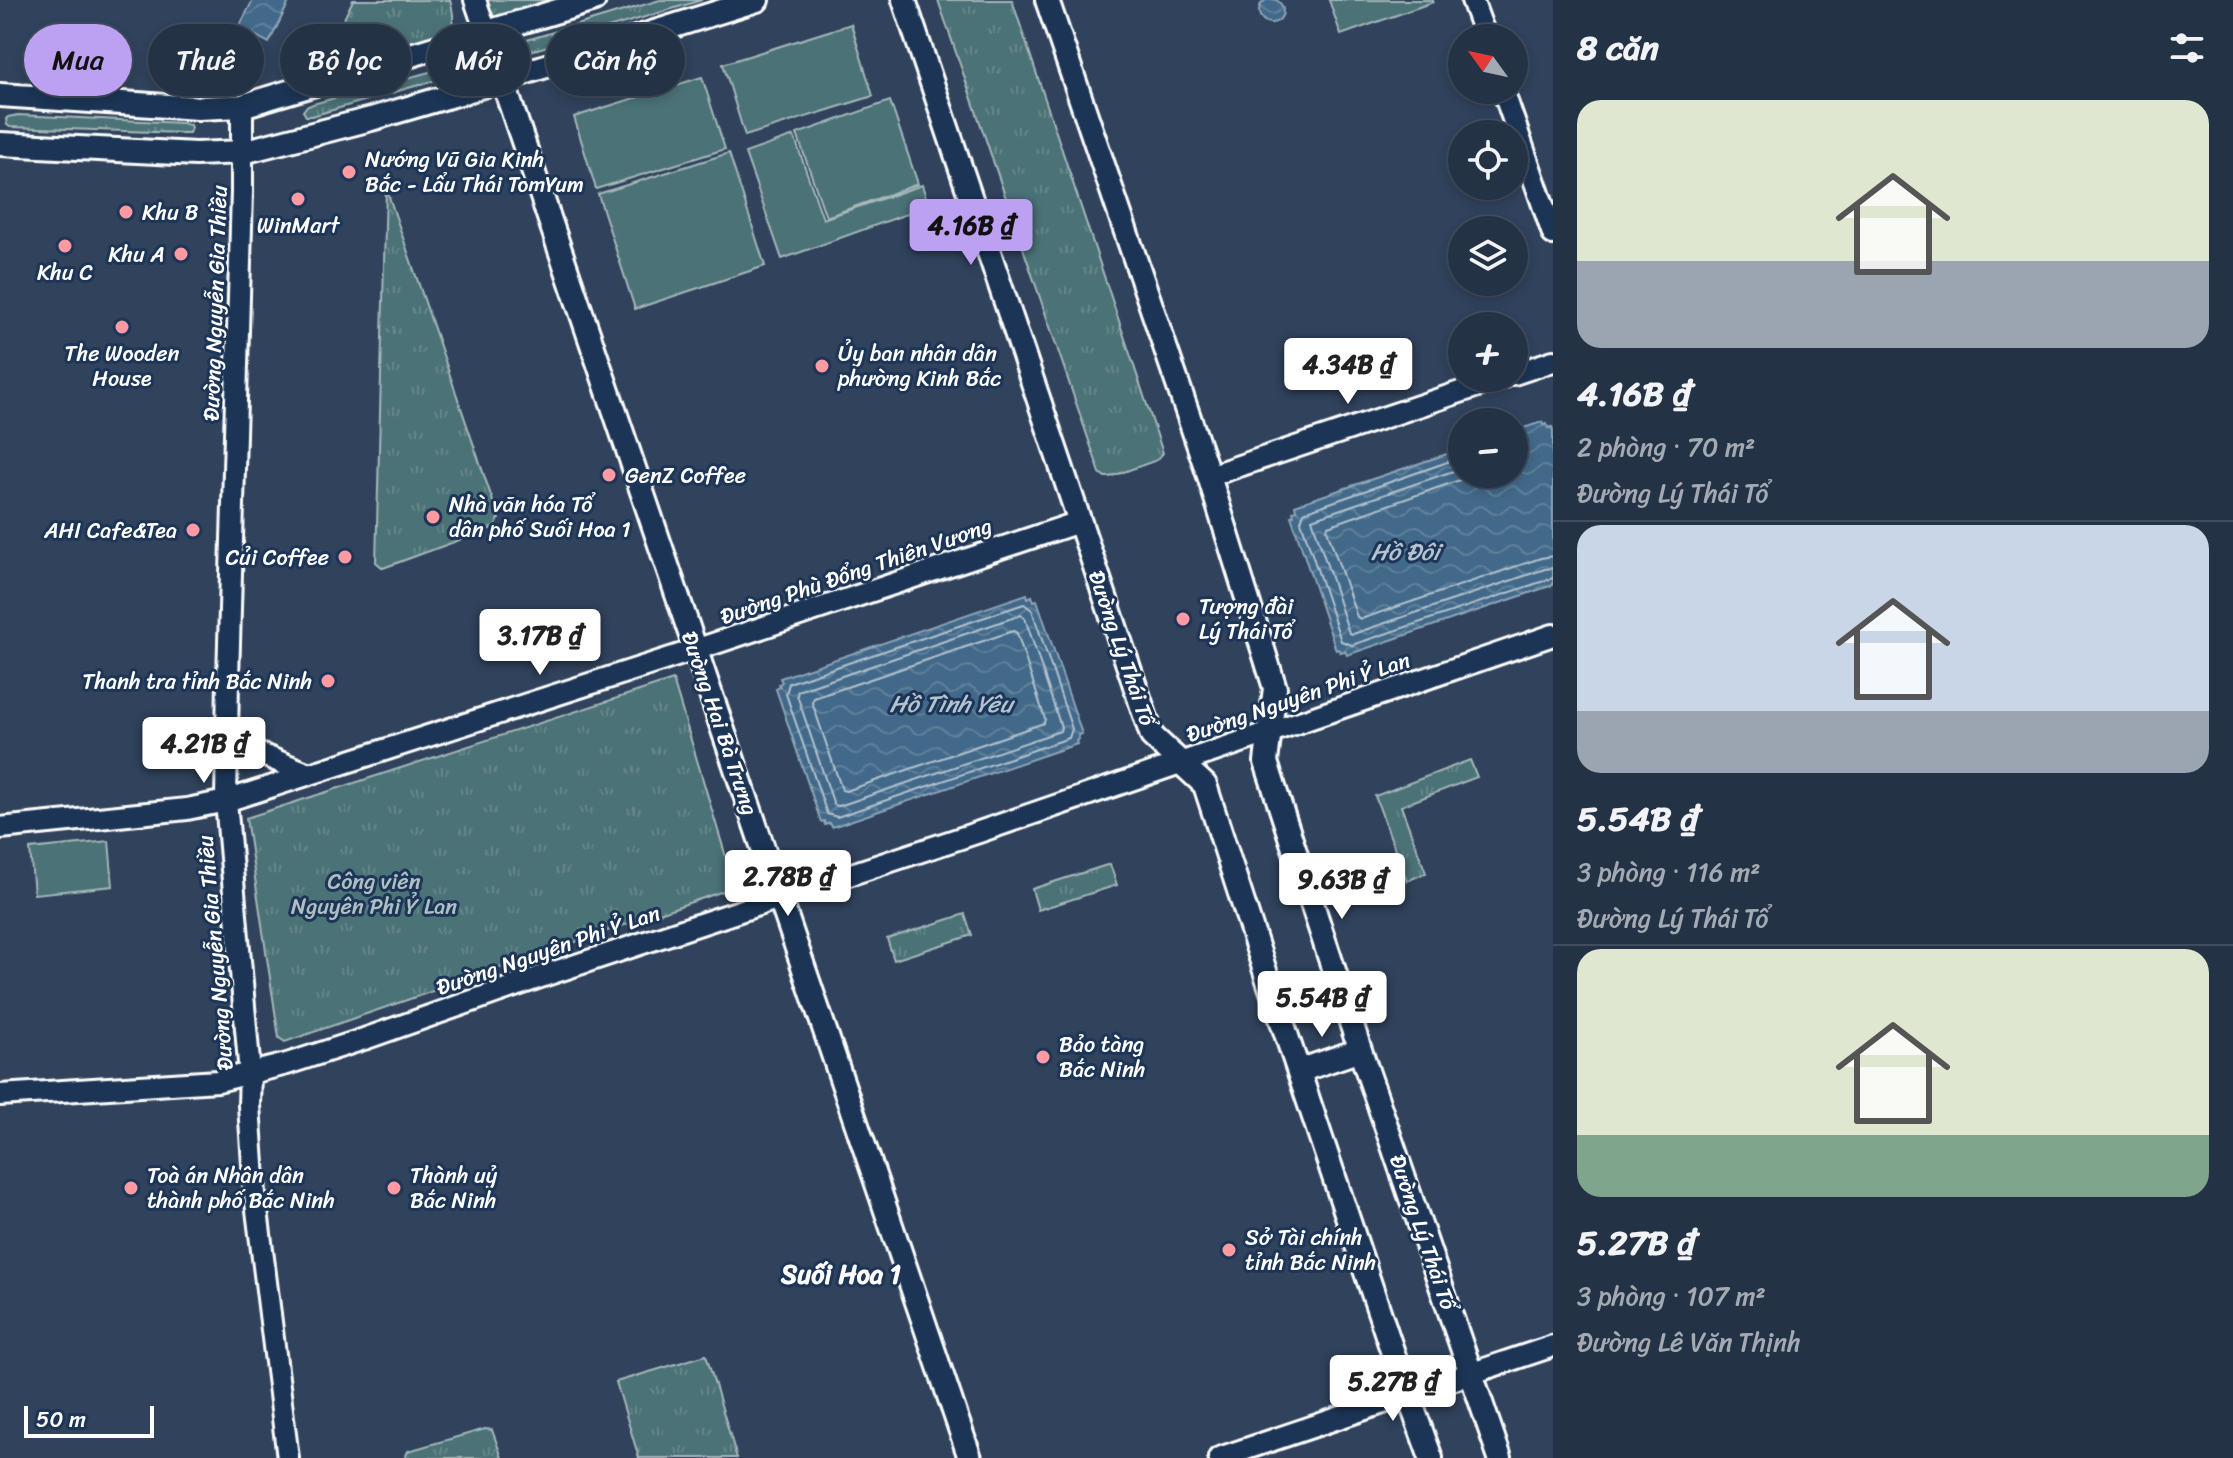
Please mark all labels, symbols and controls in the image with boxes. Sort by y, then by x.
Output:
text: 8 căn [1577,18,1659,78]
chip: Mua [24,24,132,96]
chip: Thuê [148,24,264,96]
chip: Bộ lọc [280,24,411,96]
chip: Mới [427,24,530,96]
chip: Căn hộ [546,24,685,96]
north arrow [1448,24,1528,104]
map controls [1448,24,1528,488]
icon: filters [2165,26,2209,70]
button: locate [1448,120,1528,200]
place label: Nướng Vũ Gia Kinh Bắc - Lẩu Thái TomYum [365,140,584,204]
icon: home [1821,152,1965,296]
marker: Nướng Vũ Gia Kinh Bắc - Lẩu Thái TomYum [340,163,358,181]
street label: Đường Nguyễn Gia Thiều [191,184,239,422]
marker: WinMart [289,190,307,208]
place label: Khu B [142,193,199,232]
pin: 4.16B ₫ [897,199,1045,267]
text: 4.16B ₫ [928,202,1014,248]
marker: Khu B [117,203,135,221]
place label: WinMart [257,206,340,245]
button: layers [1448,216,1528,296]
place label: Khu A [108,235,165,274]
marker: Khu C [56,237,74,255]
marker: Khu A [172,245,190,263]
place label: Khu C [37,253,93,292]
button: + [1448,312,1528,392]
marker: The Wooden House [113,318,131,336]
place label: The Wooden House [65,334,180,398]
place label: Ủy ban nhân dân phường Kinh Bắc [837,334,1001,398]
pin: 4.34B ₫ [1274,338,1422,406]
text: 4.34B ₫ [1302,341,1394,387]
marker: Ủy ban nhân dân phường Kinh Bắc [813,357,831,375]
text: 4.16B ₫ [1577,364,1691,424]
button: − [1448,408,1528,488]
text: 2 phòng · 70 m² [1577,424,1755,470]
place label: GenZ Coffee [625,456,746,495]
marker: GenZ Coffee [600,466,618,484]
text: Đường Lý Thái Tổ [1577,470,1768,516]
place label: Nhà văn hóa Tổ dân phố Suối Hoa 1 [449,485,631,549]
street label: Đường Phù Đổng Thiên Vương [715,506,997,636]
marker: Nhà văn hóa Tổ dân phố Suối Hoa 1 [424,508,442,526]
place label: AHI Cafe&Tea [43,511,177,550]
marker: AHI Cafe&Tea [184,521,202,539]
water label: Hồ Đôi [1371,531,1444,573]
place label: Củi Coffee [225,538,329,577]
marker: Củi Coffee [336,548,354,566]
street label: Đường Lý Thái Tổ [1077,565,1168,735]
icon: home [1821,577,1965,721]
place label: Tượng đài Lý Thái Tổ [1199,587,1296,651]
pin: 3.17B ₫ [466,609,614,677]
marker: Tượng đài Lý Thái Tổ [1174,610,1192,628]
text: 3.17B ₫ [498,612,583,658]
street label: Đường Hai Bà Trưng [670,626,770,820]
street label: Đường Nguyên Phi Ỷ Lan [1181,640,1415,754]
place label: Thanh tra tỉnh Bắc Ninh [82,662,312,701]
marker: Thanh tra tỉnh Bắc Ninh [319,672,337,690]
water label: Hồ Tình Yêu [889,683,1016,725]
pin: 4.21B ₫ [130,717,278,785]
text: 4.21B ₫ [160,720,248,766]
text: 5.54B ₫ [1577,789,1698,849]
street label: Đường Nguyễn Gia Thiều [185,834,245,1072]
text: 3 phòng · 116 m² [1577,849,1760,895]
pin: 2.78B ₫ [714,850,862,918]
text: 2.78B ₫ [743,853,833,899]
pin: 9.63B ₫ [1268,853,1416,921]
text: 9.63B ₫ [1297,856,1387,902]
park label: Công viên Nguyên Phi Ỷ Lan [291,862,457,926]
street label: Đường Nguyên Phi Ỷ Lan [431,893,665,1007]
text: Đường Lý Thái Tổ [1577,895,1768,941]
pin: 5.54B ₫ [1248,971,1396,1039]
text: 5.54B ₫ [1276,974,1368,1020]
icon: home [1821,1001,1965,1145]
place label: Bảo tàng Bắc Ninh [1059,1025,1145,1089]
marker: Bảo tàng Bắc Ninh [1034,1048,1052,1066]
street label: Đường Lý Thái Tổ [1378,1149,1469,1319]
place label: Toà án Nhân dân thành phố Bắc Ninh [147,1156,335,1220]
place label: Thành uỷ Bắc Ninh [410,1156,498,1220]
marker: Toà án Nhân dân thành phố Bắc Ninh [122,1179,140,1197]
marker: Thành uỷ Bắc Ninh [385,1179,403,1197]
text: 5.27B ₫ [1577,1213,1695,1273]
place label: Sở Tài chính tỉnh Bắc Ninh [1245,1218,1376,1282]
marker: Sở Tài chính tỉnh Bắc Ninh [1220,1241,1238,1259]
district label: Suối Hoa 1 [780,1251,901,1297]
text: 3 phòng · 107 m² [1577,1273,1766,1319]
text: Đường Lê Văn Thịnh [1577,1319,1801,1365]
pin: 5.27B ₫ [1319,1355,1467,1423]
text: 5.27B ₫ [1348,1358,1438,1404]
text: 50 m [36,1400,86,1439]
scale bar [24,1402,154,1438]

